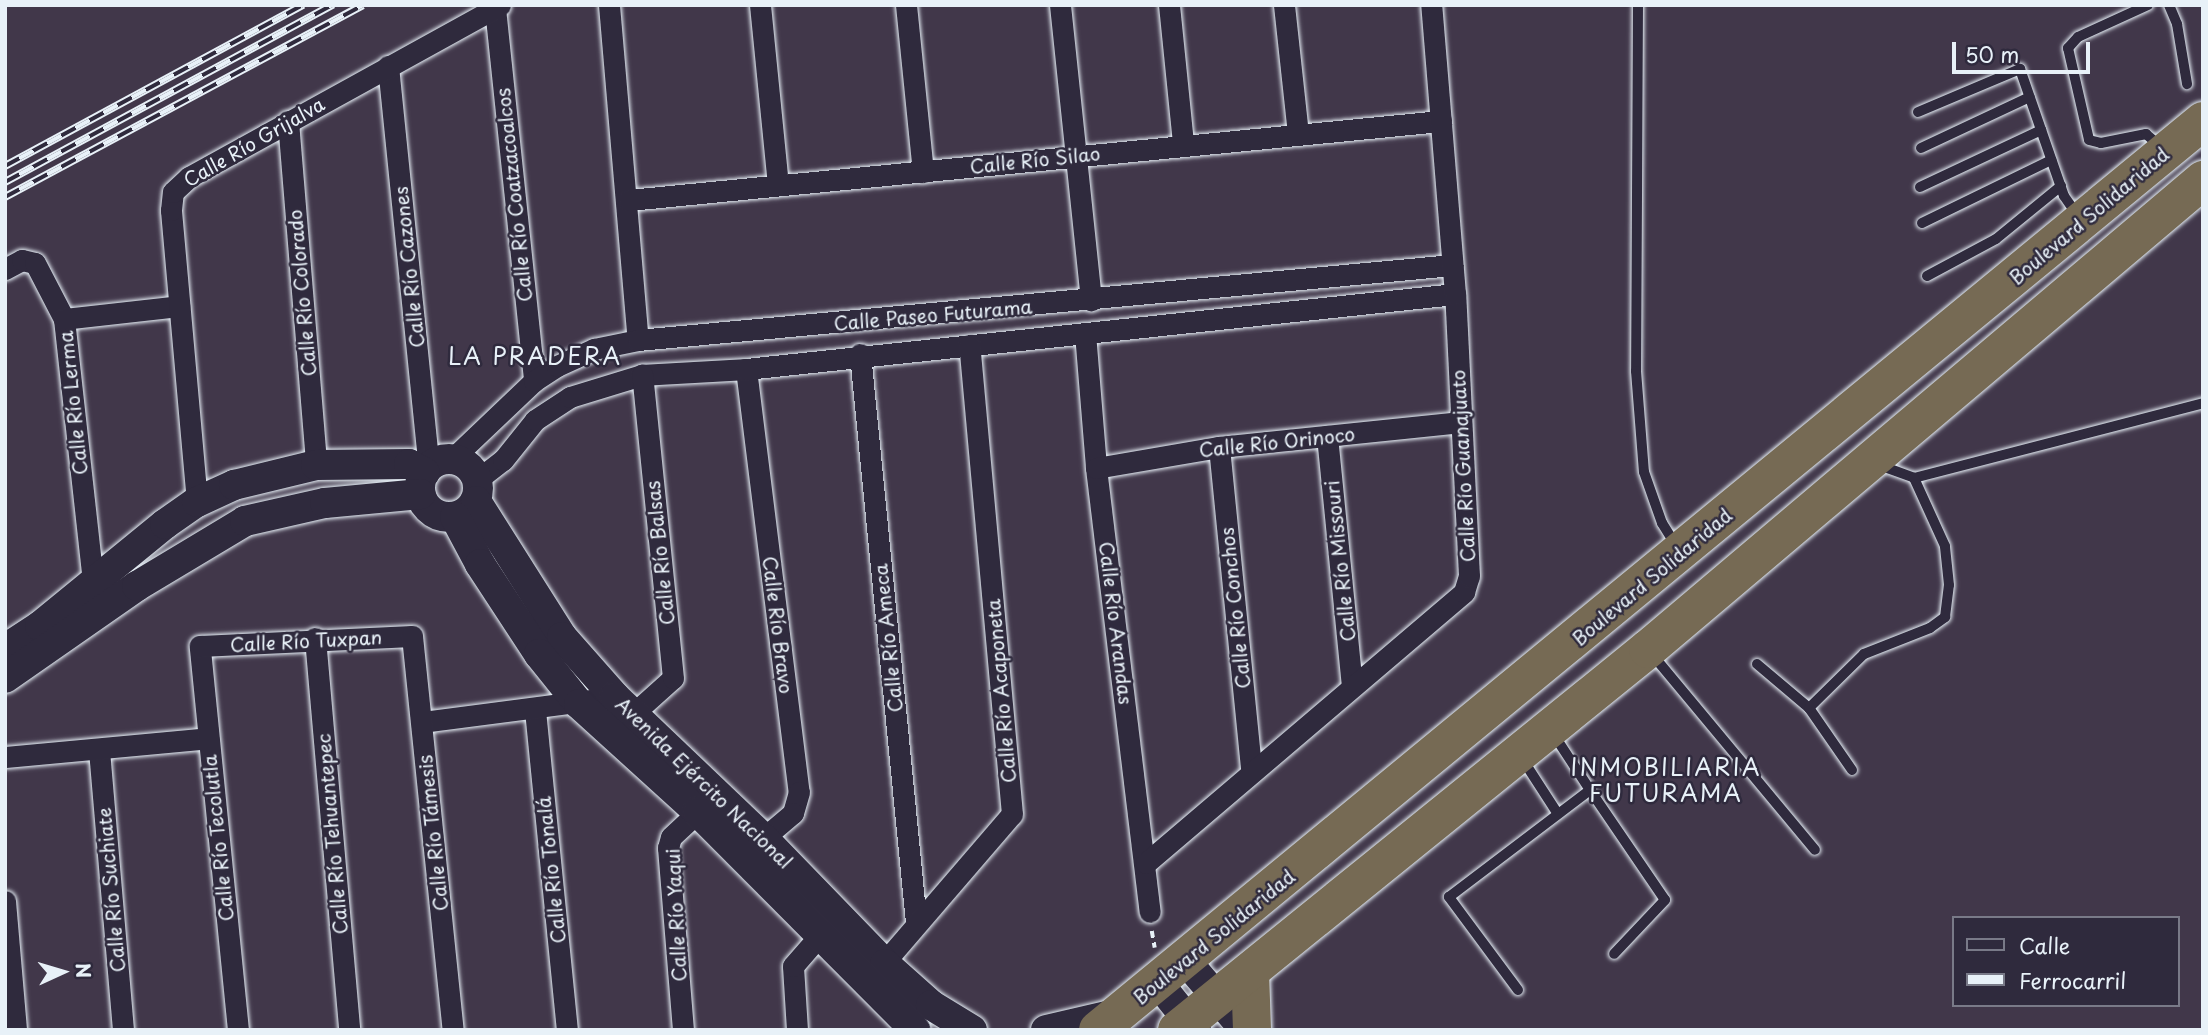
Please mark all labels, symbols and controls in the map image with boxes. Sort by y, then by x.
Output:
scale bar [1956,28,2094,72]
text: 50 m [1965,38,2019,70]
street label: Calle Río Coatzacoalcos [491,85,537,305]
street label: Calle Río Grijalva [178,92,330,192]
street label: Calle Río Silao [967,142,1103,178]
street label: Boulevard Solidaridad [2005,143,2173,289]
street label: Calle Río Cazones [389,184,429,350]
street label: Calle Río Colorado [283,207,321,379]
street label: Calle Paseo Futurama [832,295,1034,335]
street label: Calle Río Lerma [54,328,92,478]
district label: LA PRADERA [451,342,619,370]
street label: Calle Río Guanajuato [1446,367,1480,565]
street label: Calle Río Orinoco [1197,422,1357,462]
street label: Calle Río Balsas [641,478,679,628]
street label: Calle Río Missouri [1320,478,1360,644]
street label: Boulevard Solidaridad [1568,504,1736,650]
street label: Calle Río Conchos [1215,524,1255,692]
street label: Calle Río Arandas [1095,539,1137,707]
street label: Calle Río Bravo [758,553,798,697]
street label: Calle Río Ameca [869,561,907,715]
street label: Calle Río Acaponeta [981,597,1021,785]
street label: Calle Río Tuxpan [228,626,384,656]
street label: Avenida Ejército Nacional [611,693,797,873]
street label: Calle Río Tehuantepec [312,732,352,936]
street label: Calle Río Tecolutla [198,752,238,924]
street label: Calle Río Támesis [413,753,453,913]
district label: INMOBILIARIA FUTURAMA [1572,753,1760,807]
street label: Calle Río Tonalá [532,794,570,946]
street label: Calle Río Suchiate [92,805,130,975]
street label: Calle Río Yaqui [661,846,691,984]
street label: Boulevard Solidaridad [1129,865,1299,1009]
legend [1952,916,2180,1007]
text: Calle [2019,929,2070,961]
north arrow [28,937,98,1007]
text: N [69,962,98,979]
text: Ferrocarril [2019,964,2126,996]

